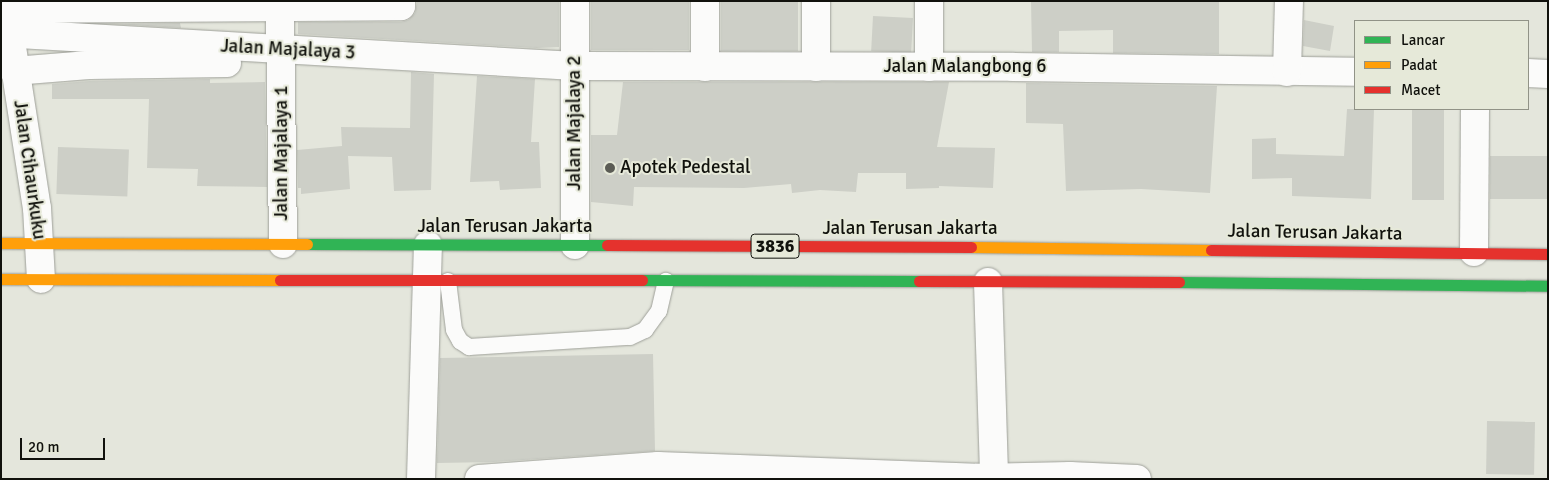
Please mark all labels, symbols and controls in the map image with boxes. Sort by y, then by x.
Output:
legend [1354,20,1529,110]
text: Lancar [1401,31,1445,49]
street label: Jalan Majalaya 3 [220,35,356,65]
street label: Jalan Majalaya 2 [564,55,586,191]
street label: Jalan Malangbong 6 [884,56,1046,78]
text: Padat [1401,56,1437,74]
text: Macet [1401,81,1440,99]
street label: Jalan Majalaya 1 [271,85,293,221]
street label: Jalan Cihaurkuku [8,99,50,241]
place label: Apotek Pedestal [620,157,751,179]
marker: Apotek Pedestal [604,162,616,174]
street label: Jalan Terusan Jakarta [417,216,593,238]
street label: Jalan Terusan Jakarta [822,218,998,240]
street label: Jalan Terusan Jakarta [1227,220,1403,246]
road number: 3836 [750,230,800,262]
scale bar [22,428,108,460]
text: 20 m [28,438,59,456]

